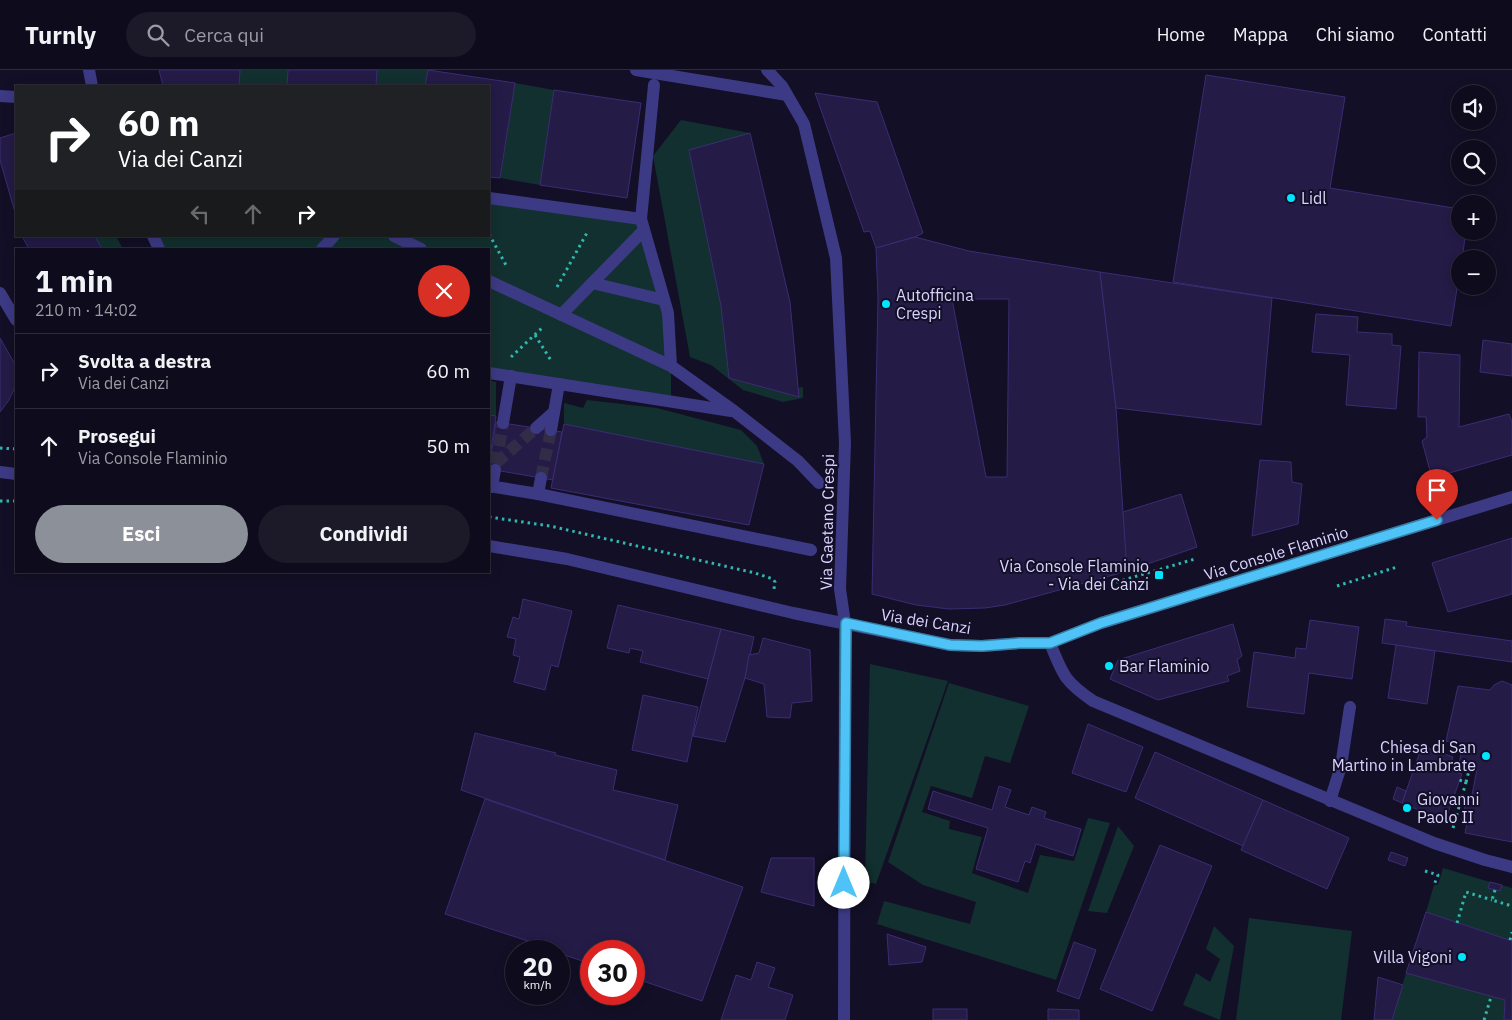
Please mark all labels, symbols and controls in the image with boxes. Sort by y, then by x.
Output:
search box [126,12,476,57]
text: Turnly [25,19,96,51]
icon: search [144,21,172,49]
text: Cerca qui [184,23,264,47]
text: Home [1157,23,1205,46]
text: Mappa [1233,23,1288,46]
text: Chi siamo [1316,23,1395,46]
text: Contatti [1423,23,1487,46]
map controls [1451,85,1496,295]
button: sound [1451,85,1496,130]
text: 60 m [118,100,200,146]
icon: right [35,105,100,170]
button: search [1451,140,1496,185]
text: Via dei Canzi [118,144,243,173]
place label: Lidl [1301,188,1327,208]
marker: Lidl [1285,192,1297,204]
button: + [1451,195,1496,240]
icon: left [186,200,214,228]
icon: ahead [239,200,267,228]
icon: right [292,200,320,228]
button: − [1451,250,1496,295]
text: 1 min [35,261,113,300]
button: close [418,265,470,317]
place label: Autofficina Crespi [896,285,974,323]
marker: Autofficina Crespi [880,298,892,310]
text: 210 m · 14:02 [35,300,137,320]
text: Svolta a destra [78,349,211,373]
icon: right [35,357,63,385]
text: 60 m [426,359,470,383]
text: Via dei Canzi [78,373,169,393]
text: Prosegui [78,424,156,448]
icon: ahead [35,432,63,460]
text: 50 m [426,434,470,458]
text: Via Console Flaminio [78,448,228,468]
street label: Via Gaetano Crespi [816,454,838,590]
pin [1416,469,1458,520]
icon: arrive [1423,476,1451,504]
button: Esci [35,505,248,563]
button: Condividi [258,505,470,563]
street label: Via Console Flaminio [1202,522,1350,584]
place label: Via Console Flaminio - Via dei Canzi [999,556,1149,594]
marker: Via Console Flaminio - Via dei Canzi [1153,569,1165,581]
street label: Via dei Canzi [880,604,972,638]
place label: Bar Flaminio [1119,656,1210,676]
marker: Bar Flaminio [1103,660,1115,672]
place label: Chiesa di San Martino in Lambrate [1332,737,1476,775]
marker: Chiesa di San Martino in Lambrate [1480,750,1492,762]
place label: Giovanni Paolo II [1417,789,1479,827]
marker: Giovanni Paolo II [1401,802,1413,814]
position arrow [817,856,869,908]
speed limit sign: 30 [580,940,645,1005]
place label: Villa Vigoni [1373,947,1452,967]
text: 20 [522,950,553,983]
marker: Villa Vigoni [1456,951,1468,963]
text: km/h [523,977,552,992]

